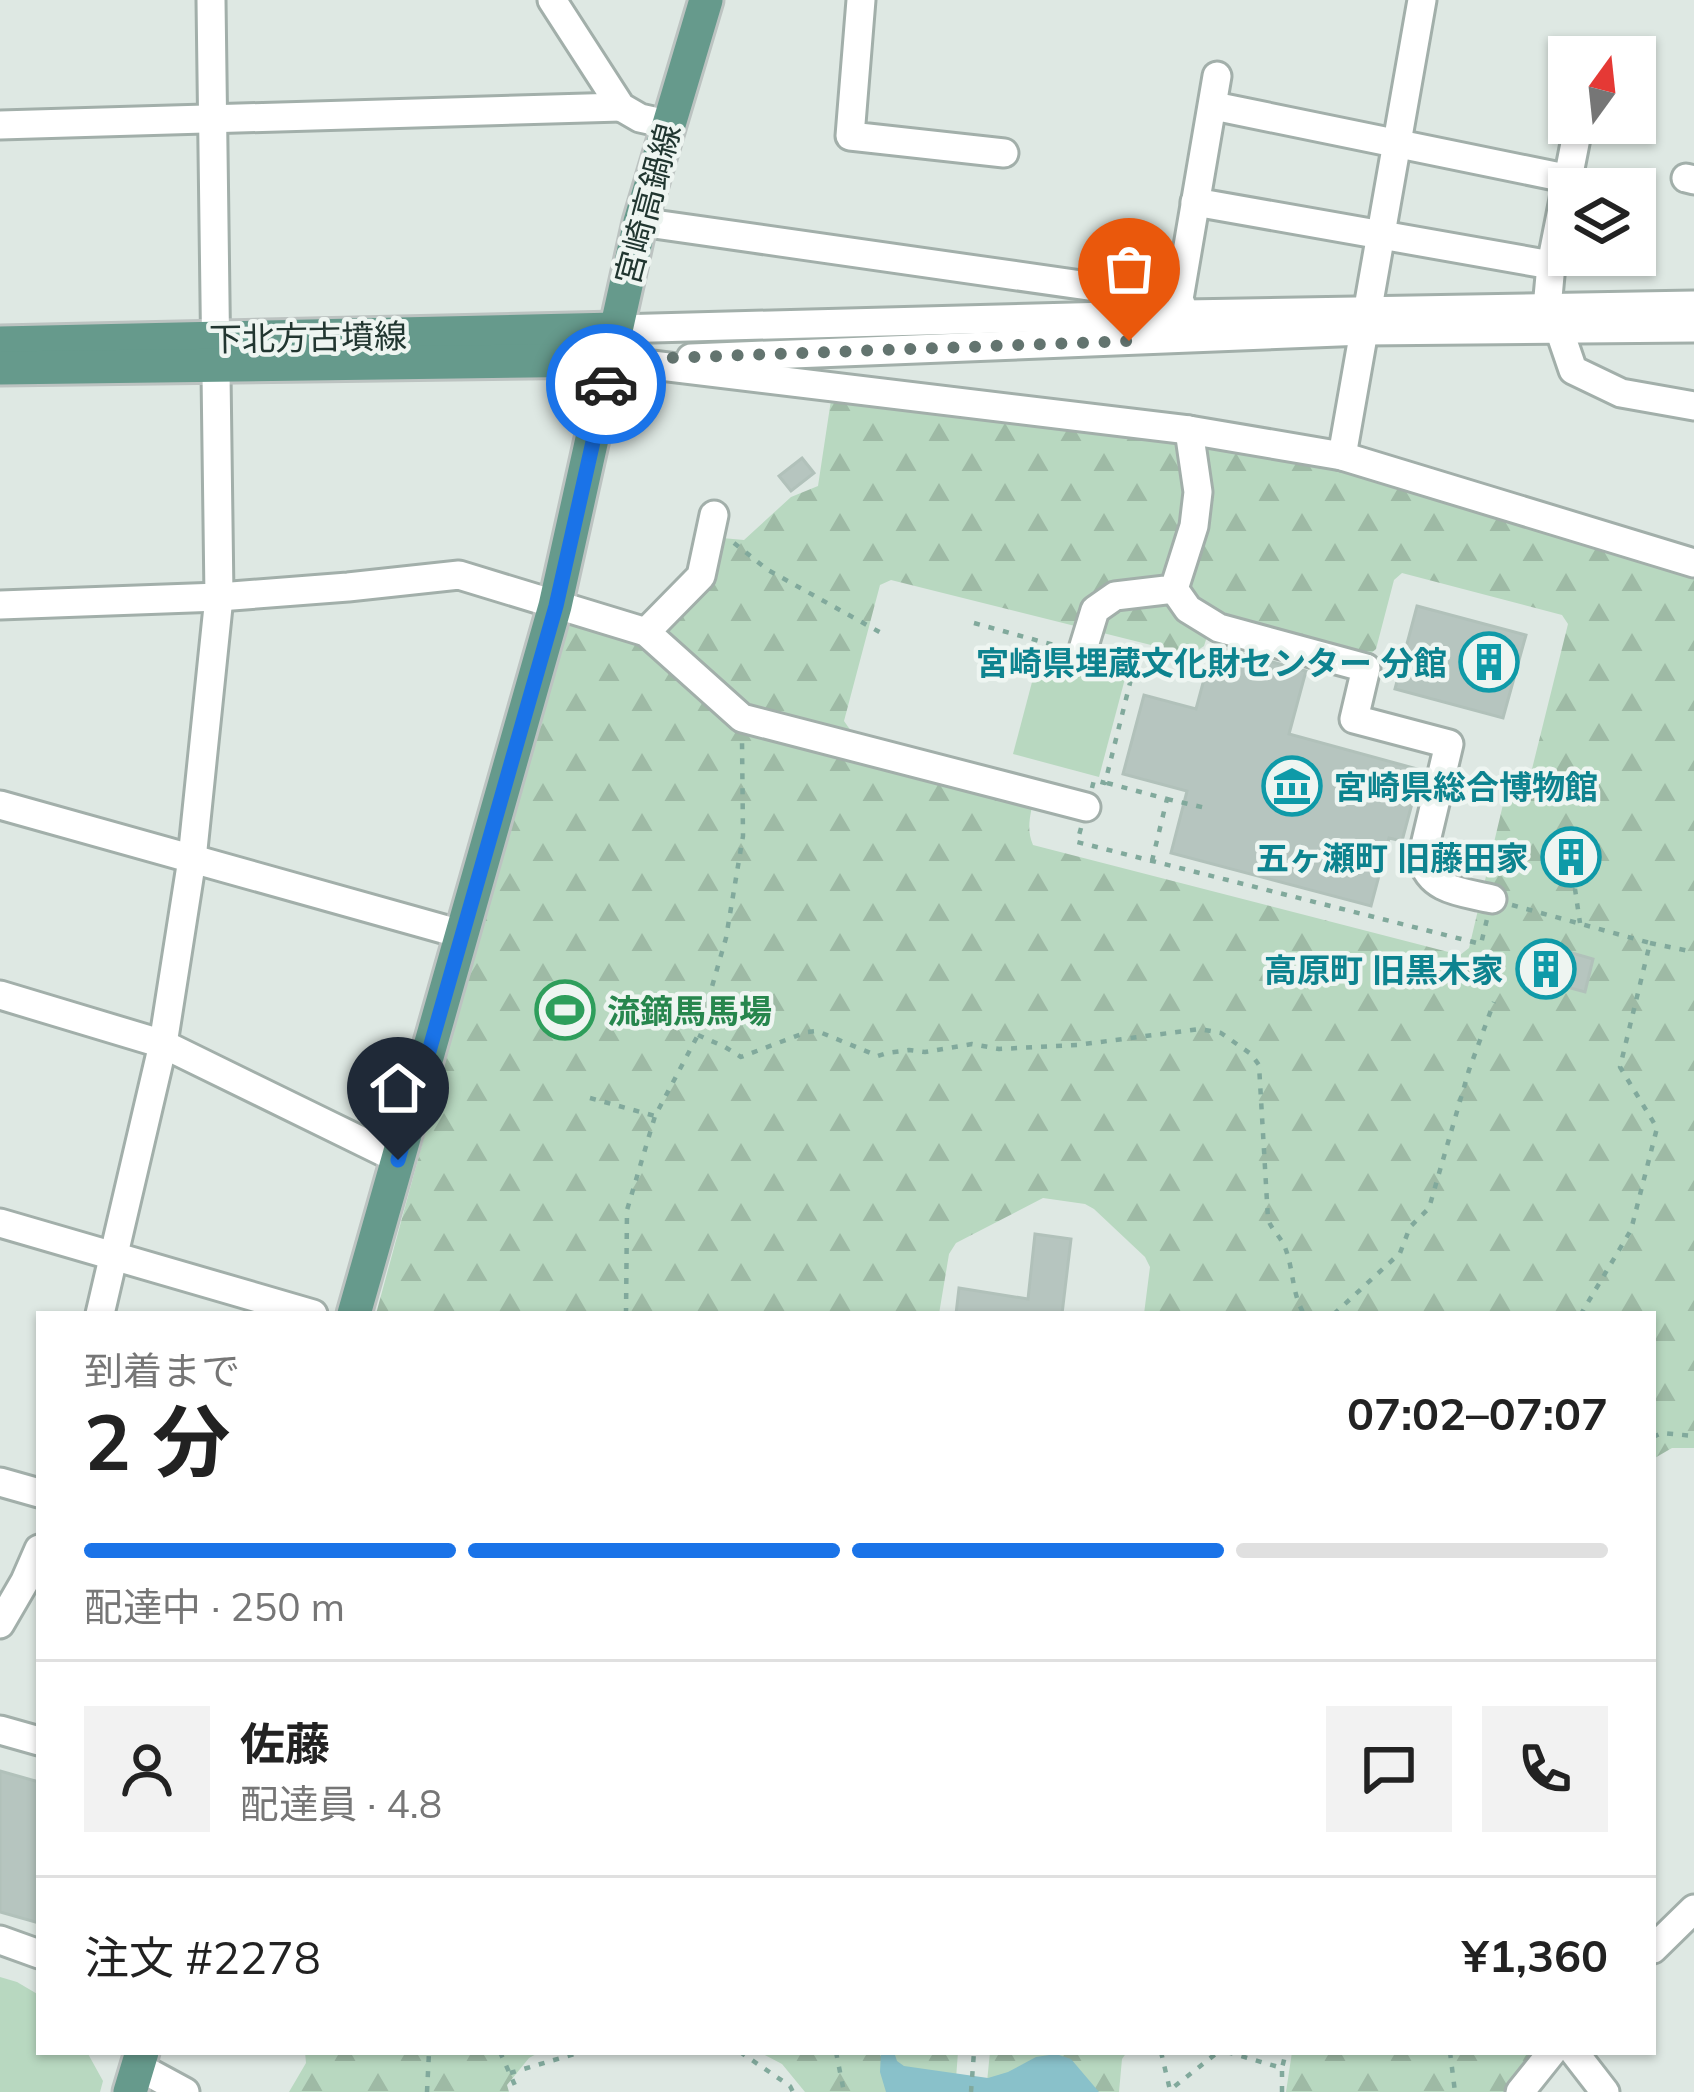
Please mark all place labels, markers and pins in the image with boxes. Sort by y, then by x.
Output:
pin [1078,218,1180,341]
building icon: 宮崎県埋蔵文化財センター 分館 [1458,631,1520,693]
place label: 宮崎県埋蔵文化財センター 分館 [976,642,1447,683]
museum icon: 宮崎県総合博物館 [1261,755,1323,817]
place label: 宮崎県総合博物館 [1334,766,1598,807]
building icon: 五ヶ瀬町 旧藤田家 [1540,826,1602,888]
place label: 五ヶ瀬町 旧藤田家 [1256,837,1529,878]
building icon: 高原町 旧黒木家 [1515,938,1577,1000]
place label: 高原町 旧黒木家 [1264,949,1504,990]
sports icon: 流鏑馬馬場 [534,979,596,1041]
place label: 流鏑馬馬場 [607,990,772,1031]
pin [347,1037,449,1160]

